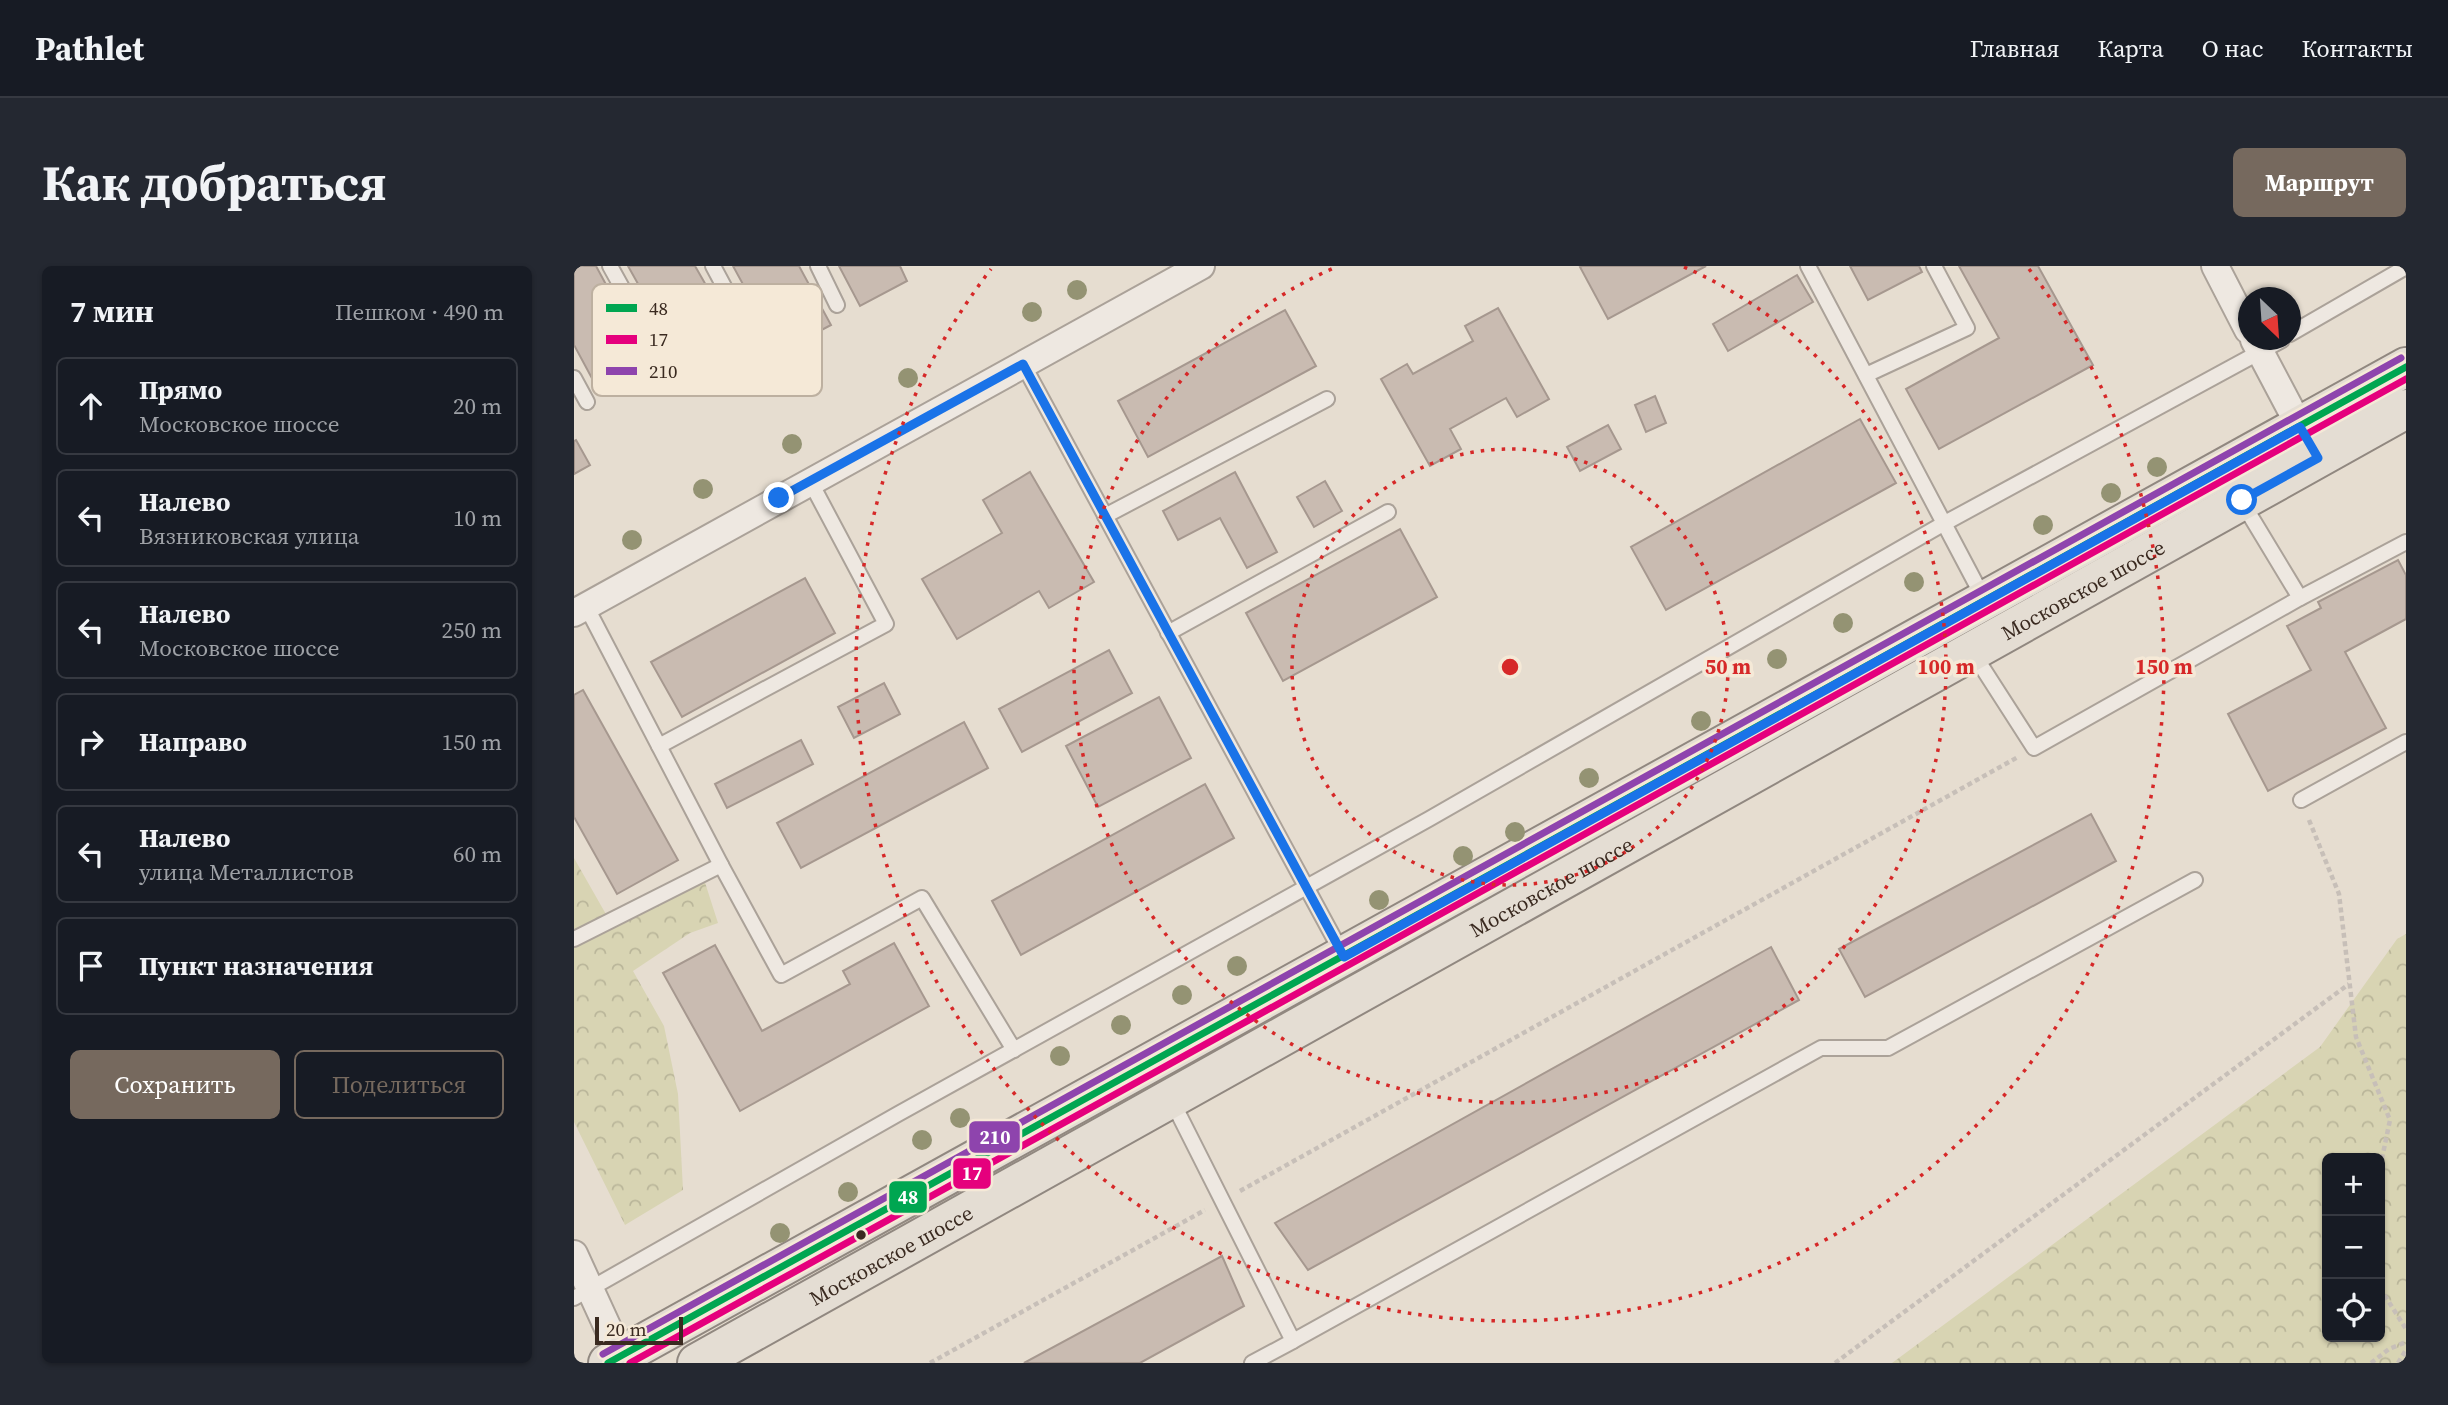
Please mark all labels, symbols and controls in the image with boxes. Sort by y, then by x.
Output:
text: Pathlet [35,26,144,71]
text: Главная [1970,32,2059,65]
text: Карта [2097,32,2164,65]
text: О нас [2202,32,2263,65]
text: Контакты [2301,32,2413,65]
button: Маршрут [2233,148,2406,217]
text: Как добраться [42,149,387,216]
legend [592,284,822,396]
north arrow [2238,287,2301,350]
text: 7 мин [70,291,154,332]
text: 48 [649,295,668,321]
text: Пешком · 490 m [335,296,504,328]
text: 17 [649,326,668,352]
text: 210 [649,358,678,384]
text: Прямо [139,372,222,408]
icon: ahead [72,387,110,425]
text: 20 m [453,390,502,422]
text: Московское шоссе [139,408,339,440]
route end [763,482,794,513]
text: Налево [139,484,230,520]
route start [2226,484,2257,515]
icon: left [72,499,110,537]
text: 10 m [453,502,502,534]
text: Вязниковская улица [139,520,359,552]
street label: Московское шоссе [1996,532,2170,647]
text: Налево [139,596,230,632]
icon: left [72,611,110,649]
text: 250 m [441,614,502,646]
text: Московское шоссе [139,632,339,664]
text: 50 m [1705,652,1751,681]
text: 100 m [1917,652,1975,681]
text: 150 m [2135,652,2193,681]
centre of rings [1498,655,1522,679]
icon: right [72,723,110,761]
text: Направо [139,724,247,760]
text: 150 m [441,726,502,758]
text: Налево [139,820,230,856]
street label: Московское шоссе [1464,829,1638,944]
icon: left [72,835,110,873]
text: 60 m [453,838,502,870]
text: улица Металлистов [139,856,354,888]
icon: arrive [72,947,110,985]
text: Пункт назначения [139,948,373,984]
button: Сохранить [70,1050,280,1119]
button: Поделиться [294,1050,504,1119]
line badge: 210 [968,1120,1021,1154]
text: 210 [980,1124,1010,1150]
map controls [2322,1153,2385,1342]
button: + [2322,1153,2385,1216]
line badge: 17 [952,1157,992,1190]
text: 17 [962,1160,982,1186]
line badge: 48 [888,1180,928,1214]
text: 48 [898,1184,918,1210]
street label: Московское шоссе [804,1198,978,1312]
button: − [2322,1216,2385,1279]
unlabelled marker [854,1228,868,1242]
button: locate [2322,1279,2385,1342]
scale bar [595,1314,682,1346]
text: 20 m [606,1316,647,1342]

